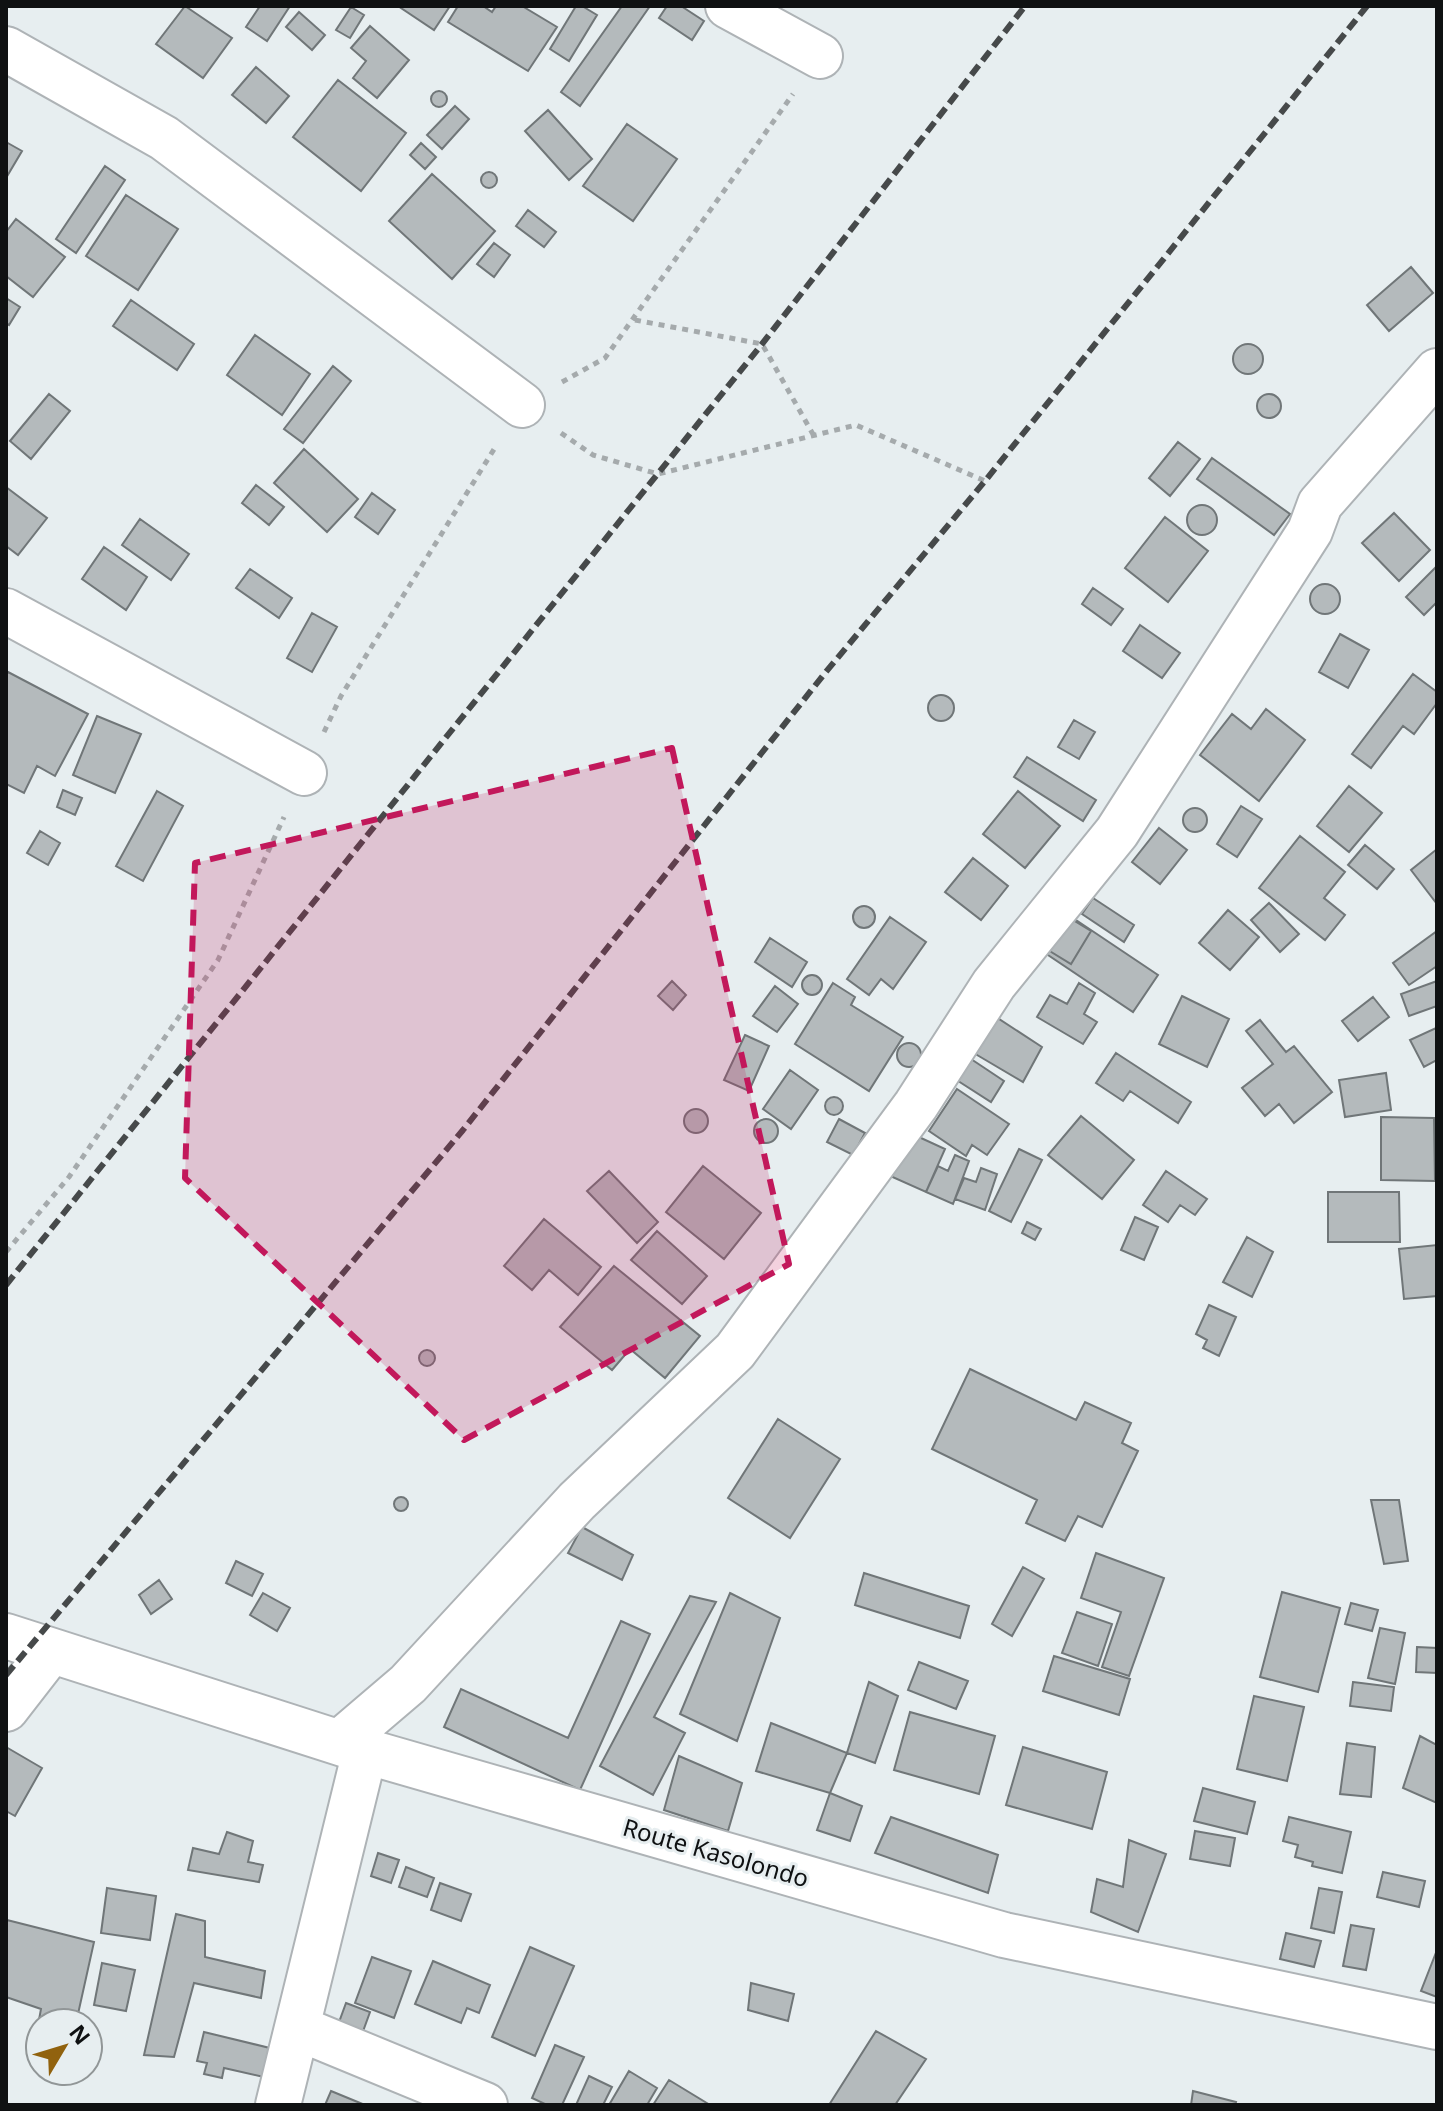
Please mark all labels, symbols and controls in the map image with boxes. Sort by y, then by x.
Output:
street label: Route Kasolondo [619,1810,813,1894]
north arrow [24,2007,104,2087]
text: N [63,2018,98,2050]

